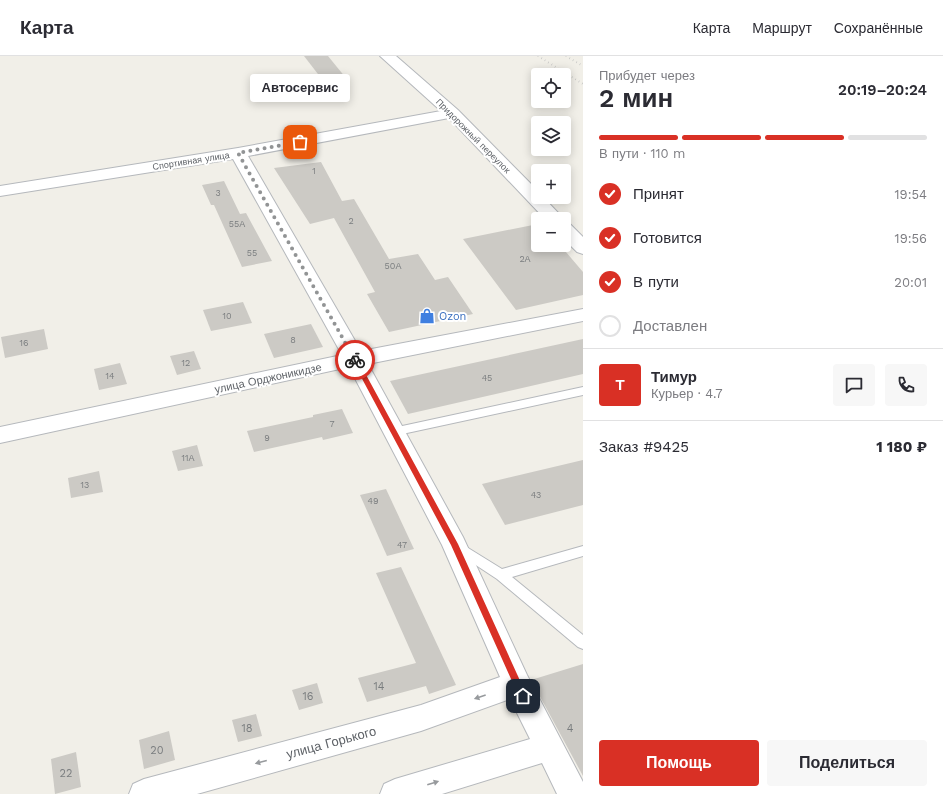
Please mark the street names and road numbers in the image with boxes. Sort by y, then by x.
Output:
street label: Придорожный переулок [434,97,512,175]
street label: Спортивная улица [152,150,230,172]
street label: улица Орджоникидзе [213,361,323,396]
street label: улица Горького [285,723,378,762]

